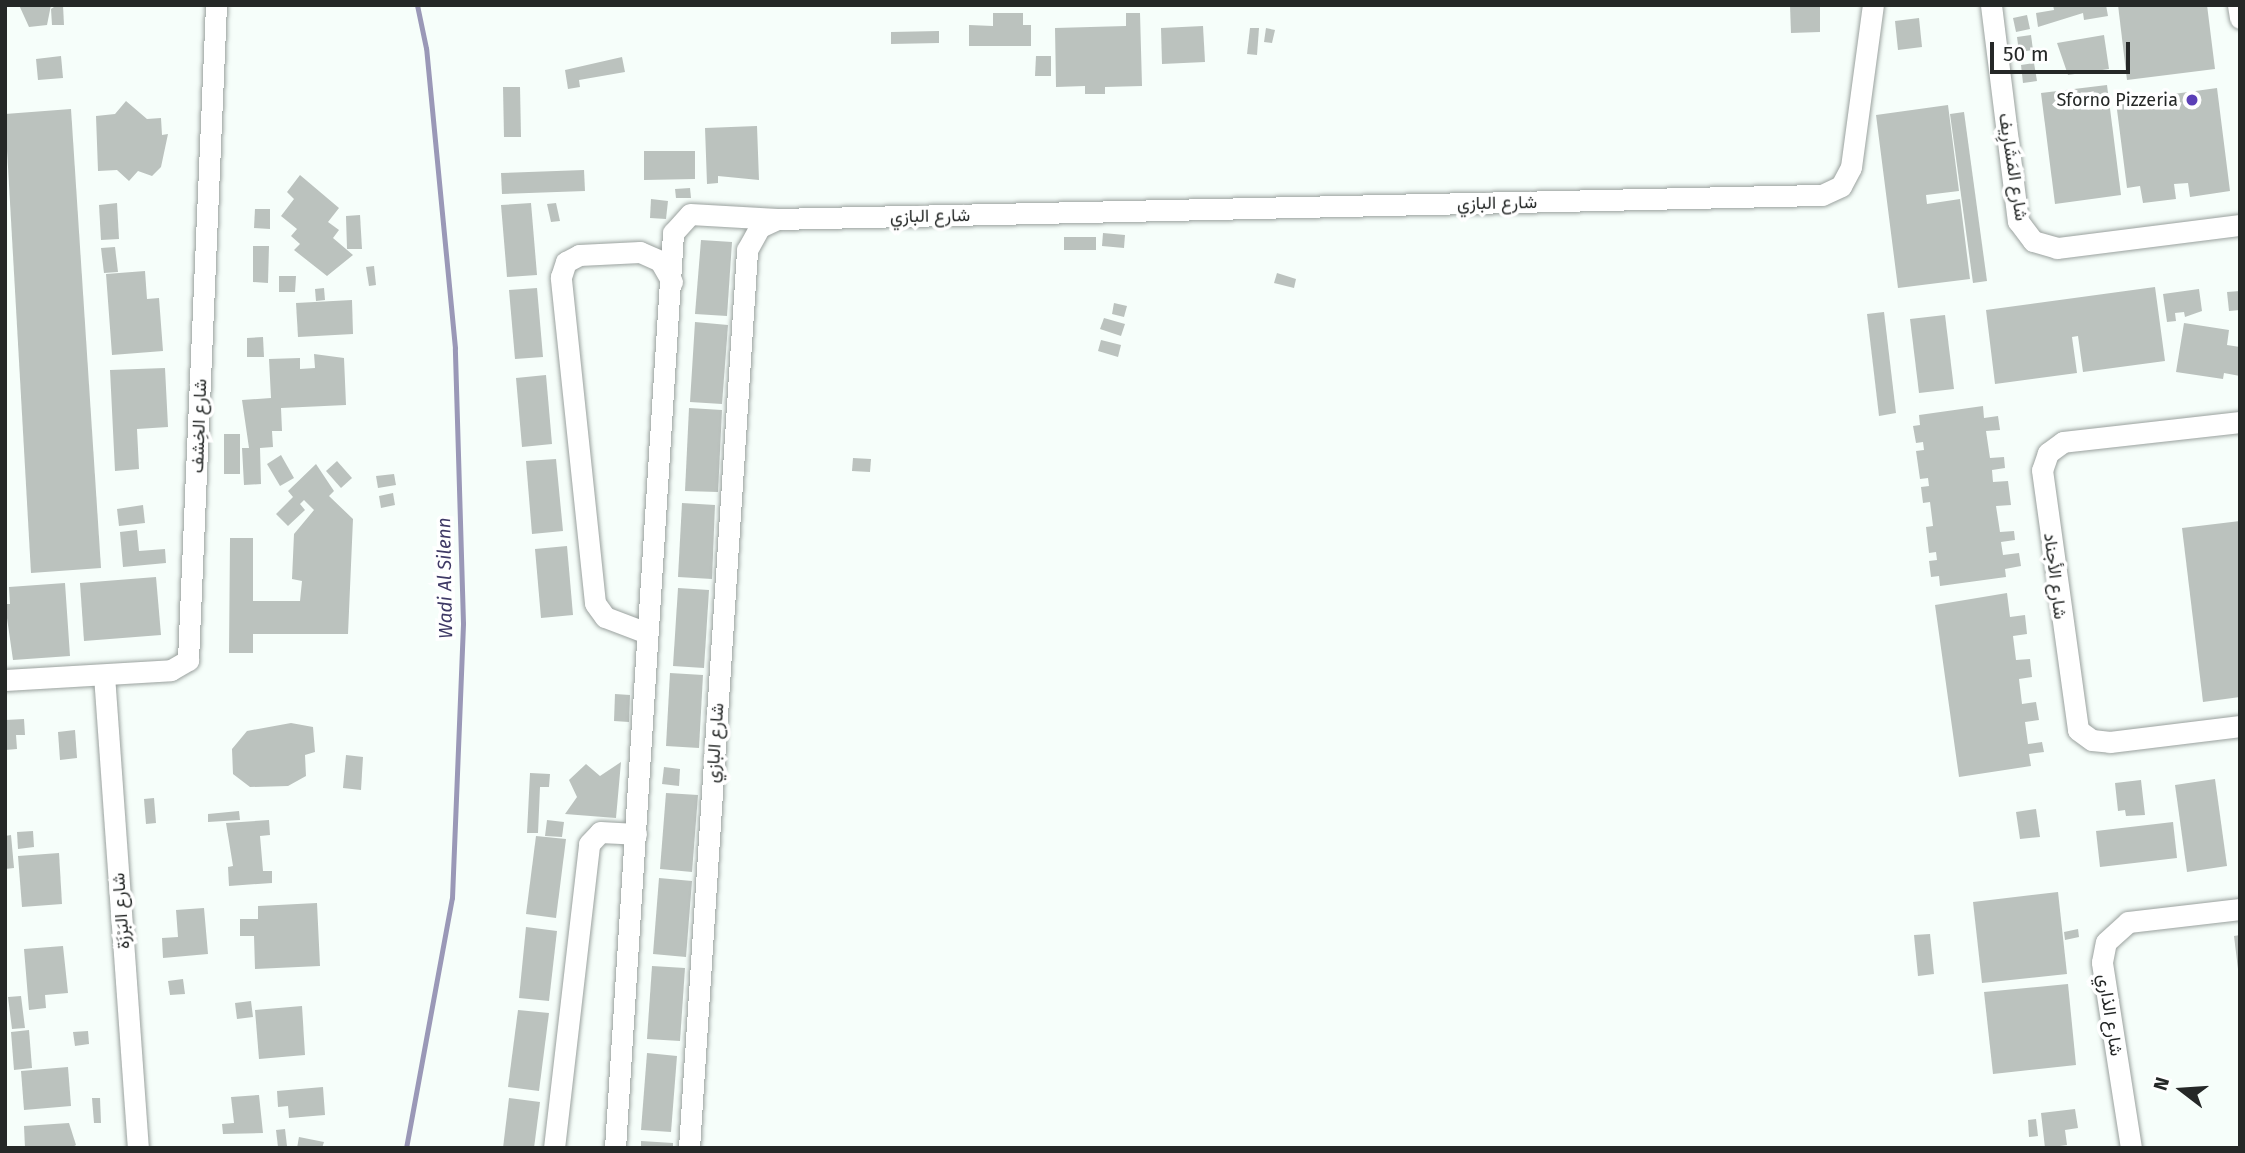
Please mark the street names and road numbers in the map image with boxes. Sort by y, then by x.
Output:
street label: شارع المَشَارِيف [1994,111,2032,223]
street label: شارع البازي [1457,192,1537,214]
street label: شارع البازي [890,205,970,227]
street label: شارع الخِشف [187,378,211,474]
street label: شارع الأجناد [2039,532,2071,620]
street label: شارع البازي [701,702,729,784]
street label: شارع البَرْزَة [108,872,134,950]
street label: شارع الذاري [2093,972,2127,1058]

